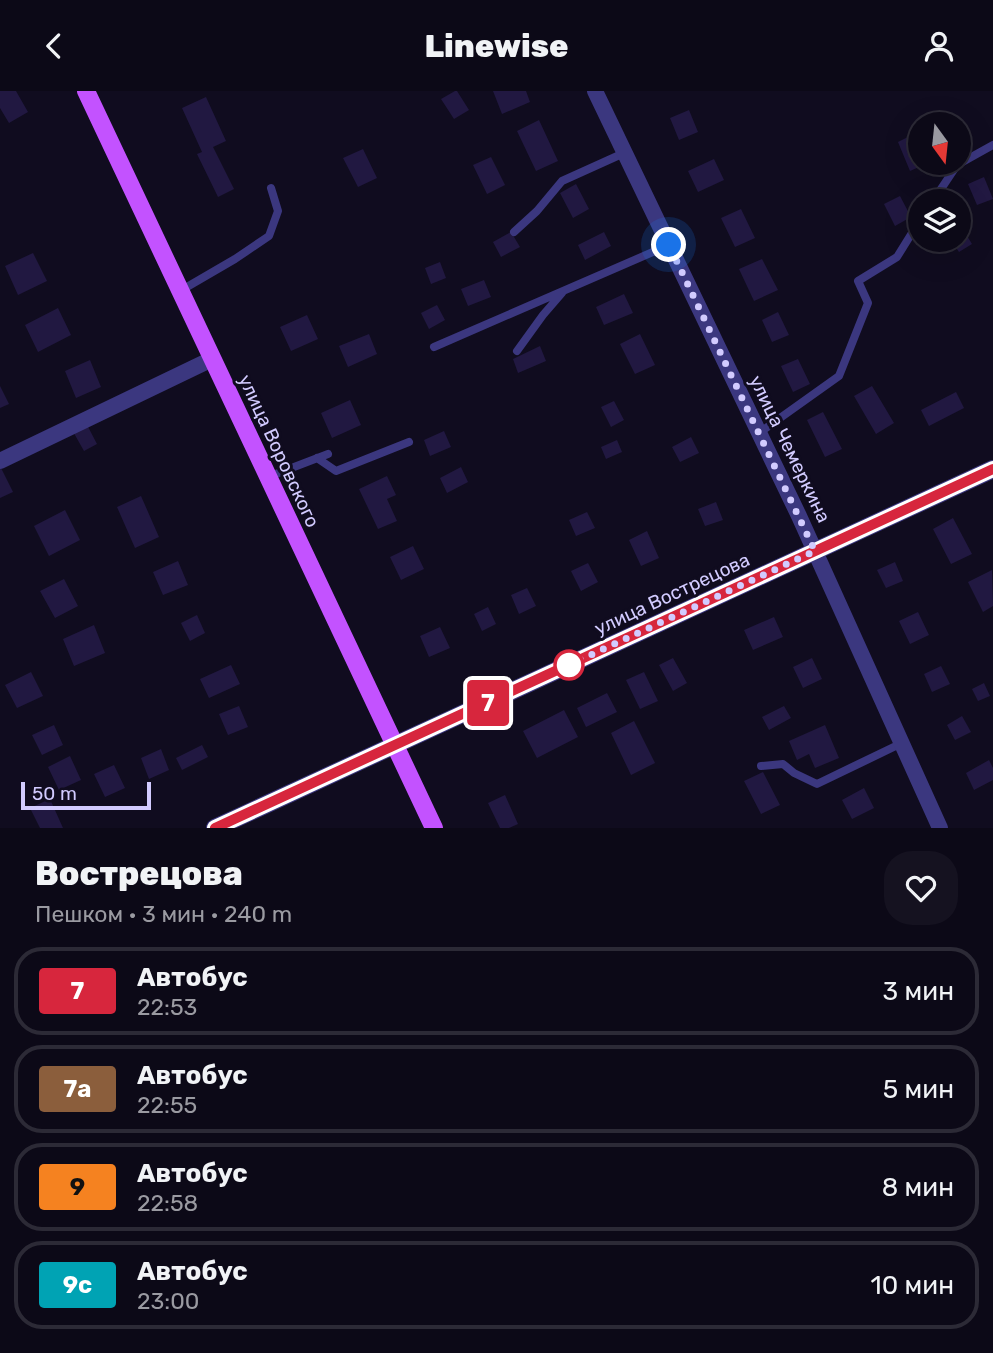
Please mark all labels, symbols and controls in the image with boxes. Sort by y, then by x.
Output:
icon: back [35,27,73,65]
text: Linewise [424,27,569,65]
icon: person [920,27,958,65]
north arrow [908,112,971,175]
map controls [908,112,971,252]
button: layers [908,189,971,252]
your location [651,227,686,262]
street label: улица Воровского [234,371,324,531]
street label: улица Чемеркина [744,372,836,526]
street label: улица Вострецова [591,548,753,640]
unlabelled marker [554,650,584,680]
line badge: 7 [465,680,511,726]
text: 7 [481,689,495,717]
scale bar [21,779,150,811]
text: 50 m [32,782,77,805]
button: heart [884,851,958,925]
text: Вострецова [35,854,243,893]
text: Пешком · 3 мин · 240 m [35,900,292,928]
text: Автобус [137,962,248,993]
text: 3 мин [883,976,954,1007]
text: 7 [71,977,84,1005]
text: 22:53 [137,993,197,1021]
text: Автобус [137,1060,248,1091]
text: 5 мин [883,1074,954,1105]
text: 7а [64,1075,91,1103]
text: 22:55 [137,1091,197,1119]
text: Автобус [137,1158,248,1189]
text: 8 мин [882,1172,954,1203]
text: 9 [70,1173,85,1201]
text: 22:58 [137,1189,198,1217]
text: Автобус [137,1256,248,1287]
text: 10 мин [871,1270,954,1301]
text: 9с [63,1271,92,1299]
text: 23:00 [137,1287,199,1315]

